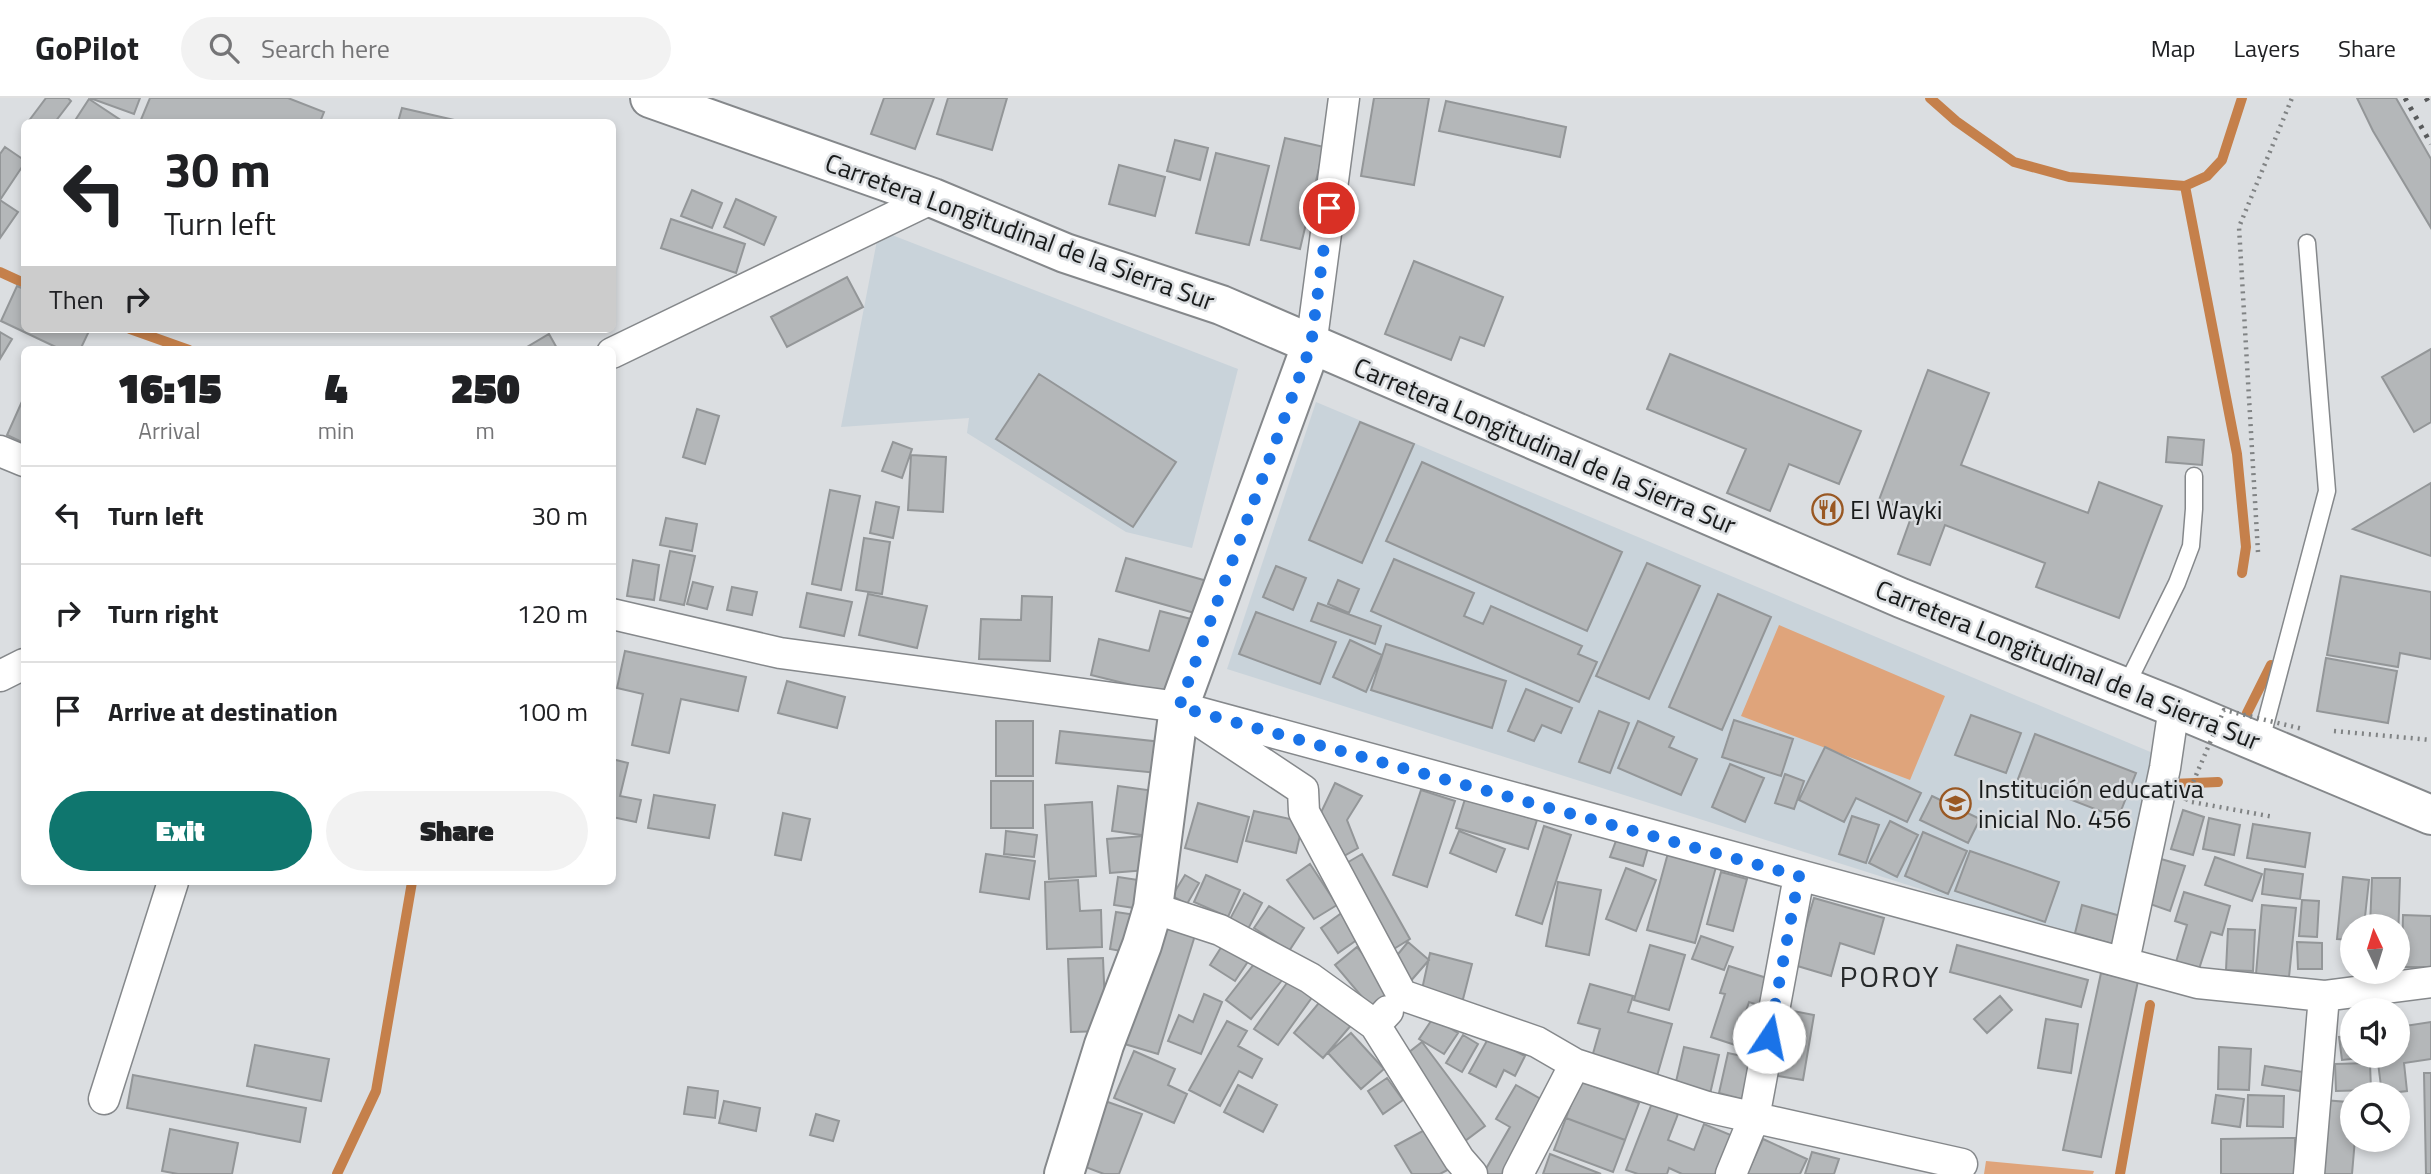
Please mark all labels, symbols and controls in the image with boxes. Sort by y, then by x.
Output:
search box [181,17,671,80]
text: GoPilot [35,23,139,73]
icon: search [205,29,243,67]
text: Search here [261,29,390,68]
text: Map [2151,30,2196,66]
text: Layers [2234,30,2300,66]
text: Share [2338,30,2396,66]
text: 30 m [164,131,271,206]
street label: Carretera Longitudinal de la Sierra Sur [820,143,1220,320]
icon: left [49,147,140,238]
pin [1299,178,1359,238]
icon: arrive [1310,189,1348,227]
text: Turn left [164,199,276,247]
text: Then [49,280,104,319]
icon: right [118,280,156,318]
street label: Carretera Longitudinal de la Sierra Sur [1348,347,1742,544]
text: 16:15 [117,355,222,419]
text: 4 [325,355,348,419]
text: 250 [451,355,520,419]
text: Arrival [138,413,201,448]
text: min [318,413,354,448]
text: m [476,413,495,448]
place label: El Wayki [1850,490,1942,529]
restaurant icon: El Wayki [1810,493,1844,527]
icon: left [49,496,87,534]
text: Turn left [108,496,203,535]
text: 30 m [531,496,588,535]
street label: Carretera Longitudinal de la Sierra Sur [1870,569,2267,760]
icon: right [49,594,87,632]
text: Turn right [108,594,219,633]
text: 120 m [517,594,588,633]
icon: arrive [49,692,87,730]
text: Arrive at destination [108,692,338,731]
text: 100 m [517,692,588,731]
place label: Institución educativa inicial No. 456 [1978,769,2204,838]
school or university icon: Institución educativa inicial No. 456 [1938,787,1972,821]
button: Exit [49,791,312,871]
button: Share [326,791,588,871]
north arrow [2340,914,2410,984]
map controls [2340,914,2410,1152]
district label: POROY [1839,953,1941,999]
button: sound [2340,998,2410,1068]
position arrow [1732,1000,1806,1074]
button: search [2340,1082,2410,1152]

